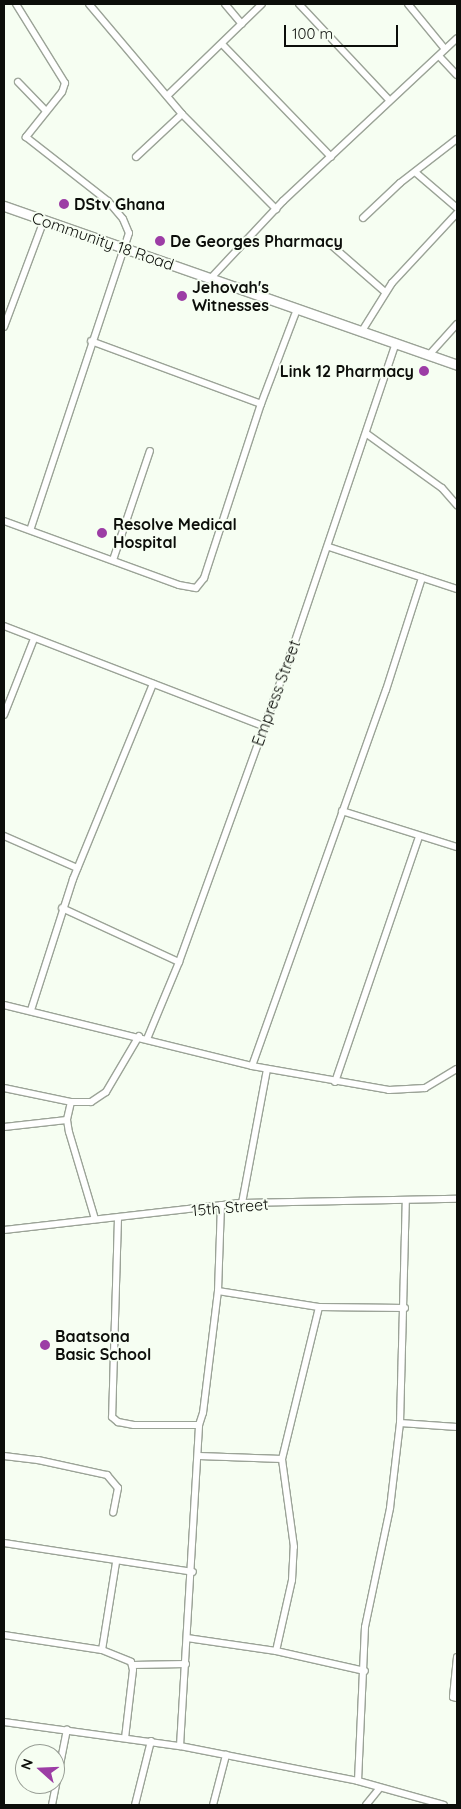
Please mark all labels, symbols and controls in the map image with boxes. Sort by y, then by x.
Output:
scale bar [286,15,400,47]
text: 100 m [292,24,333,43]
place label: DStv Ghana [74,194,165,214]
marker: DStv Ghana [58,198,70,210]
street label: Community 18 Road [30,208,176,274]
place label: De Georges Pharmacy [170,231,343,251]
marker: De Georges Pharmacy [154,235,166,247]
place label: Jehovah's Witnesses [192,277,269,315]
marker: Jehovah's Witnesses [176,290,188,302]
place label: Link 12 Pharmacy [280,361,414,381]
marker: Link 12 Pharmacy [418,365,430,377]
place label: Resolve Medical Hospital [113,514,237,552]
marker: Resolve Medical Hospital [95,526,109,540]
street label: Empress Street [248,637,304,749]
street label: 15th Street [191,1194,269,1220]
place label: Baatsona Basic School [55,1326,151,1364]
marker: Baatsona Basic School [39,1339,51,1351]
north arrow [15,1744,65,1794]
text: N [17,1756,37,1772]

